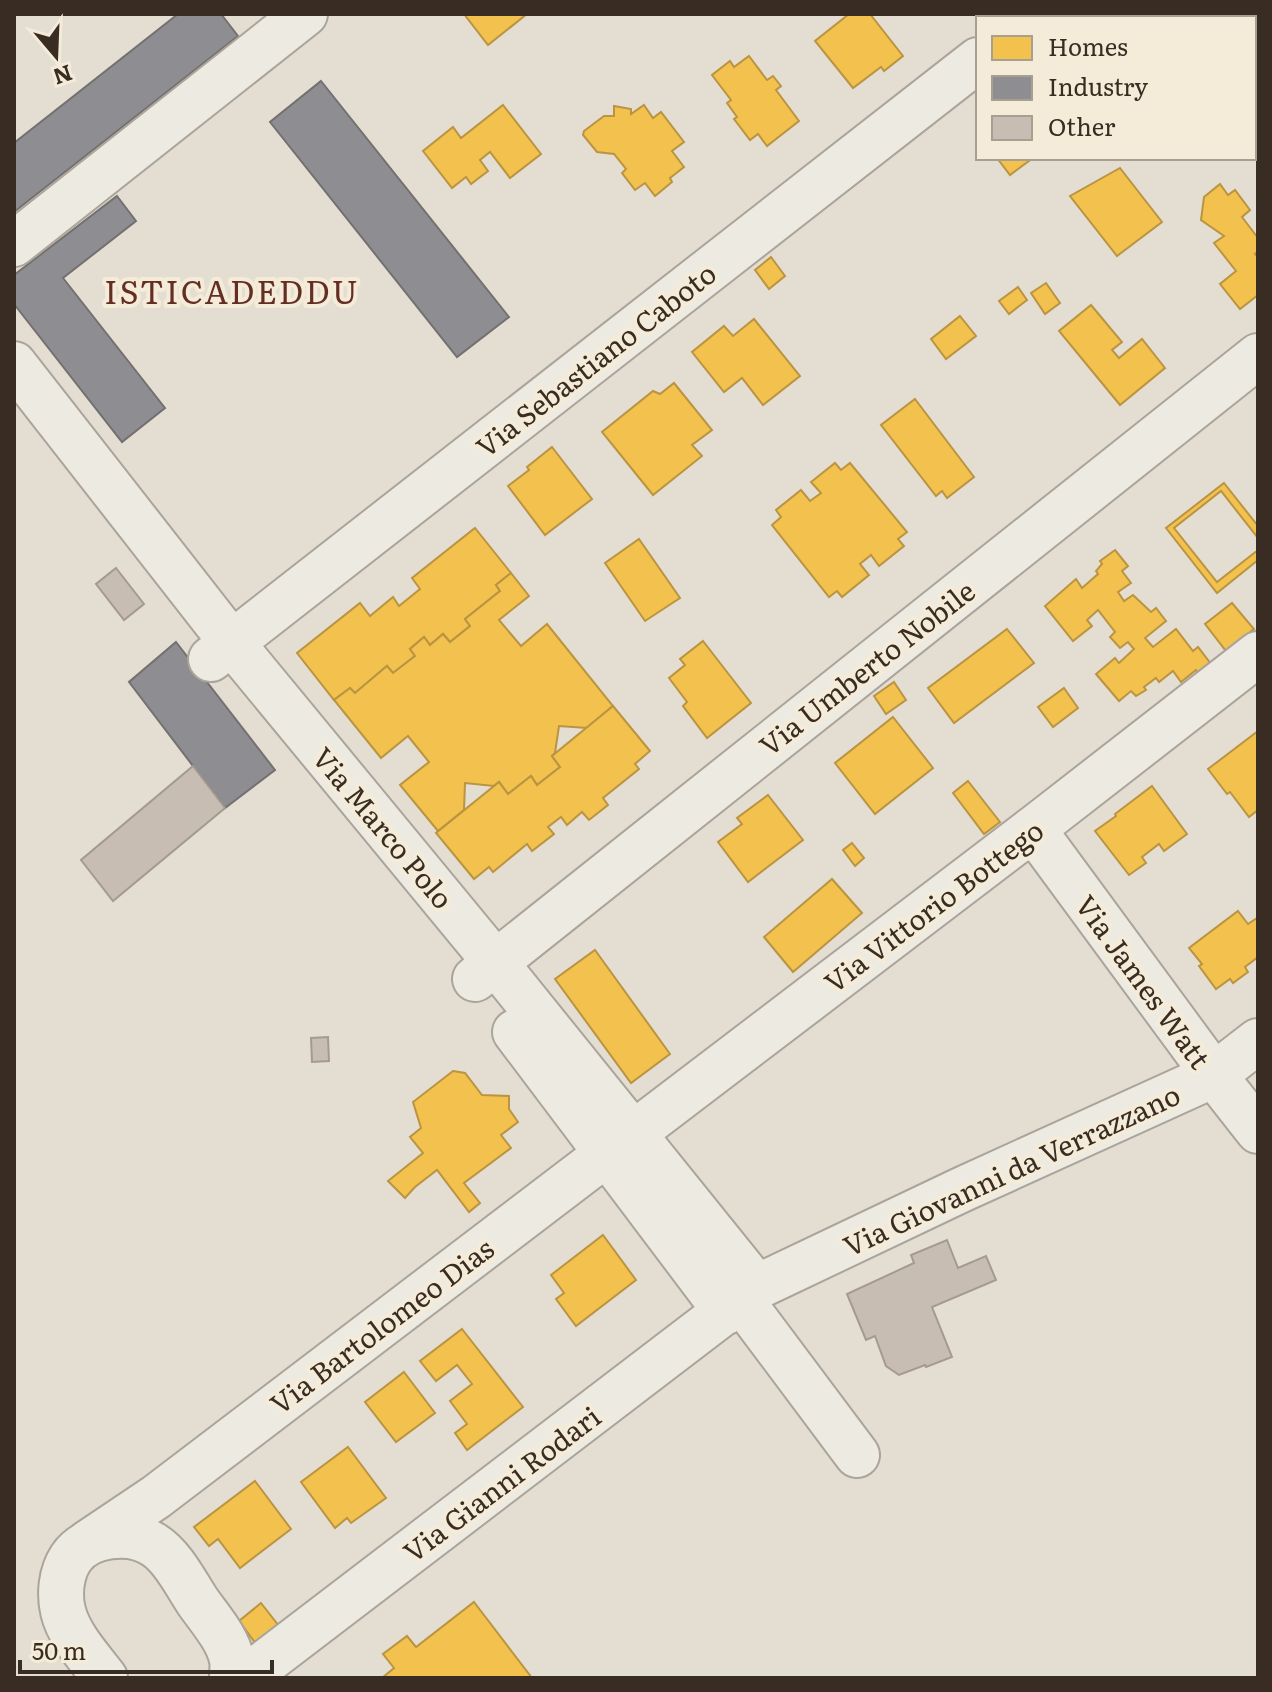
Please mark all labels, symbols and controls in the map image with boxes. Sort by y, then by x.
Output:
north arrow [16,16,96,96]
legend [976,16,1256,160]
text: Homes [1048,28,1128,63]
text: N [49,58,77,95]
text: Industry [1048,68,1148,103]
text: Other [1048,108,1116,143]
street label: Via Sebastiano Caboto [466,252,724,466]
district label: ISTICADEDDU [104,266,360,314]
street label: Via Umberto Nobile [749,569,983,765]
street label: Via Marco Polo [304,737,464,917]
street label: Via Vittorio Bottego [814,808,1052,1002]
street label: Via James Watt [1066,885,1222,1077]
street label: Via Giovanni da Verrazzano [836,1072,1186,1266]
street label: Via Bartolomeo Dias [260,1227,502,1423]
street label: Via Gianni Rodari [393,1395,609,1571]
scale bar [20,1624,272,1674]
text: 50 m [32,1632,86,1667]

